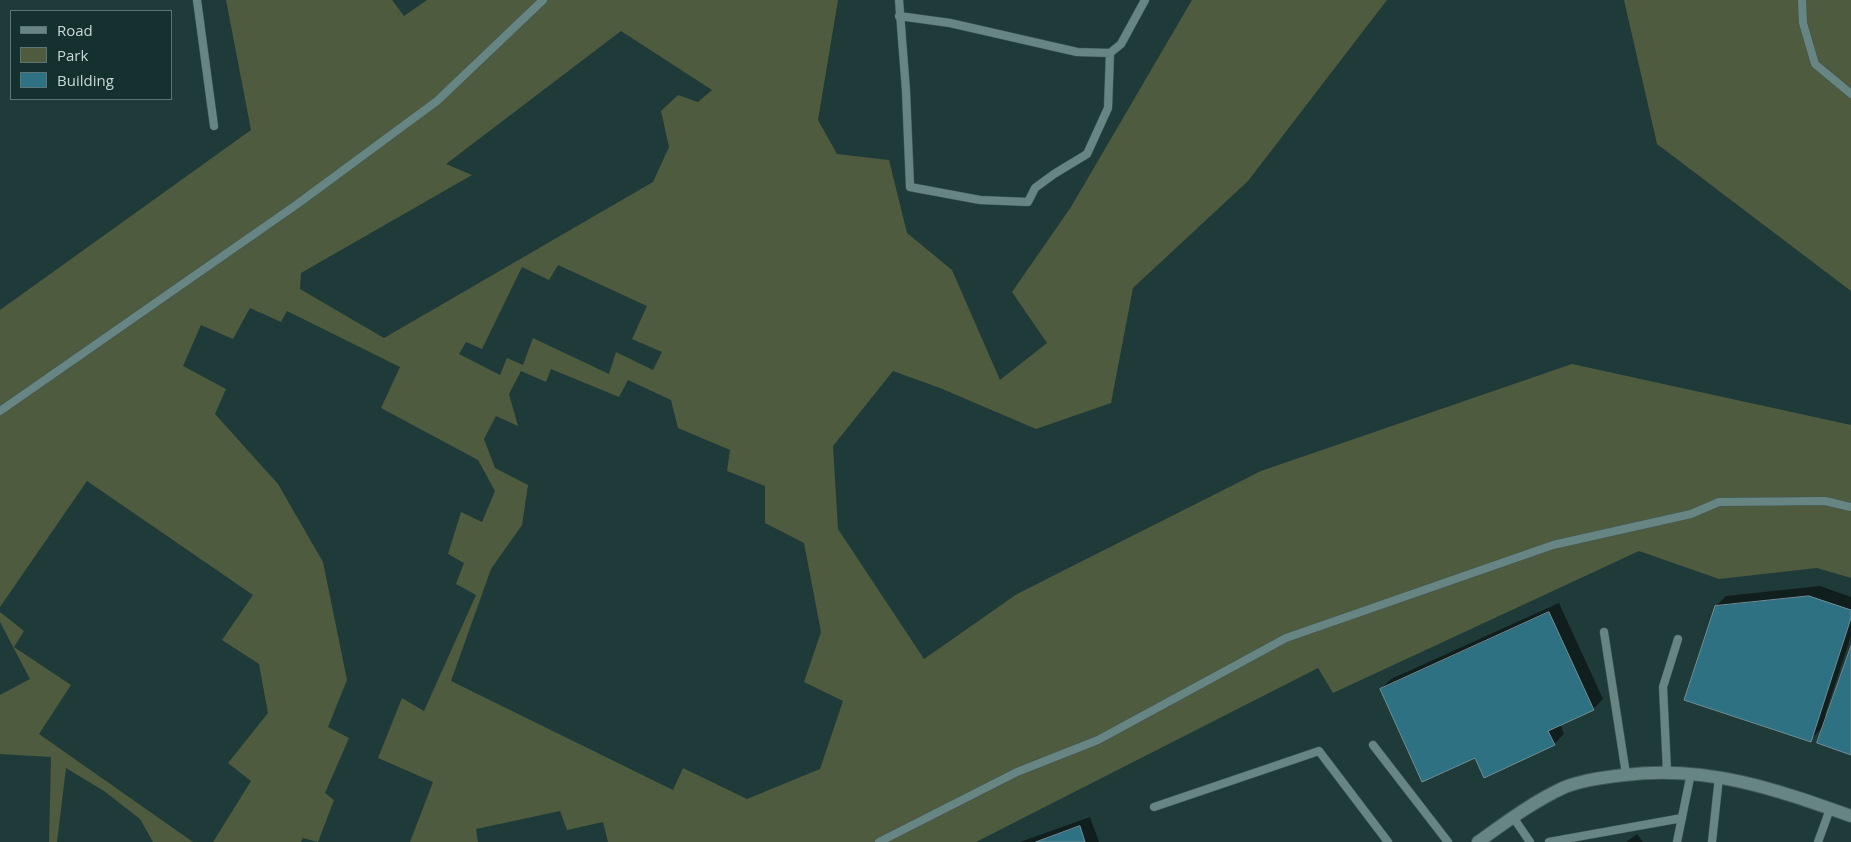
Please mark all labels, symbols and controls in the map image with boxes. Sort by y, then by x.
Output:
legend [10,10,172,100]
text: Road [57,20,93,40]
text: Park [57,45,88,65]
text: Building [57,70,114,90]

